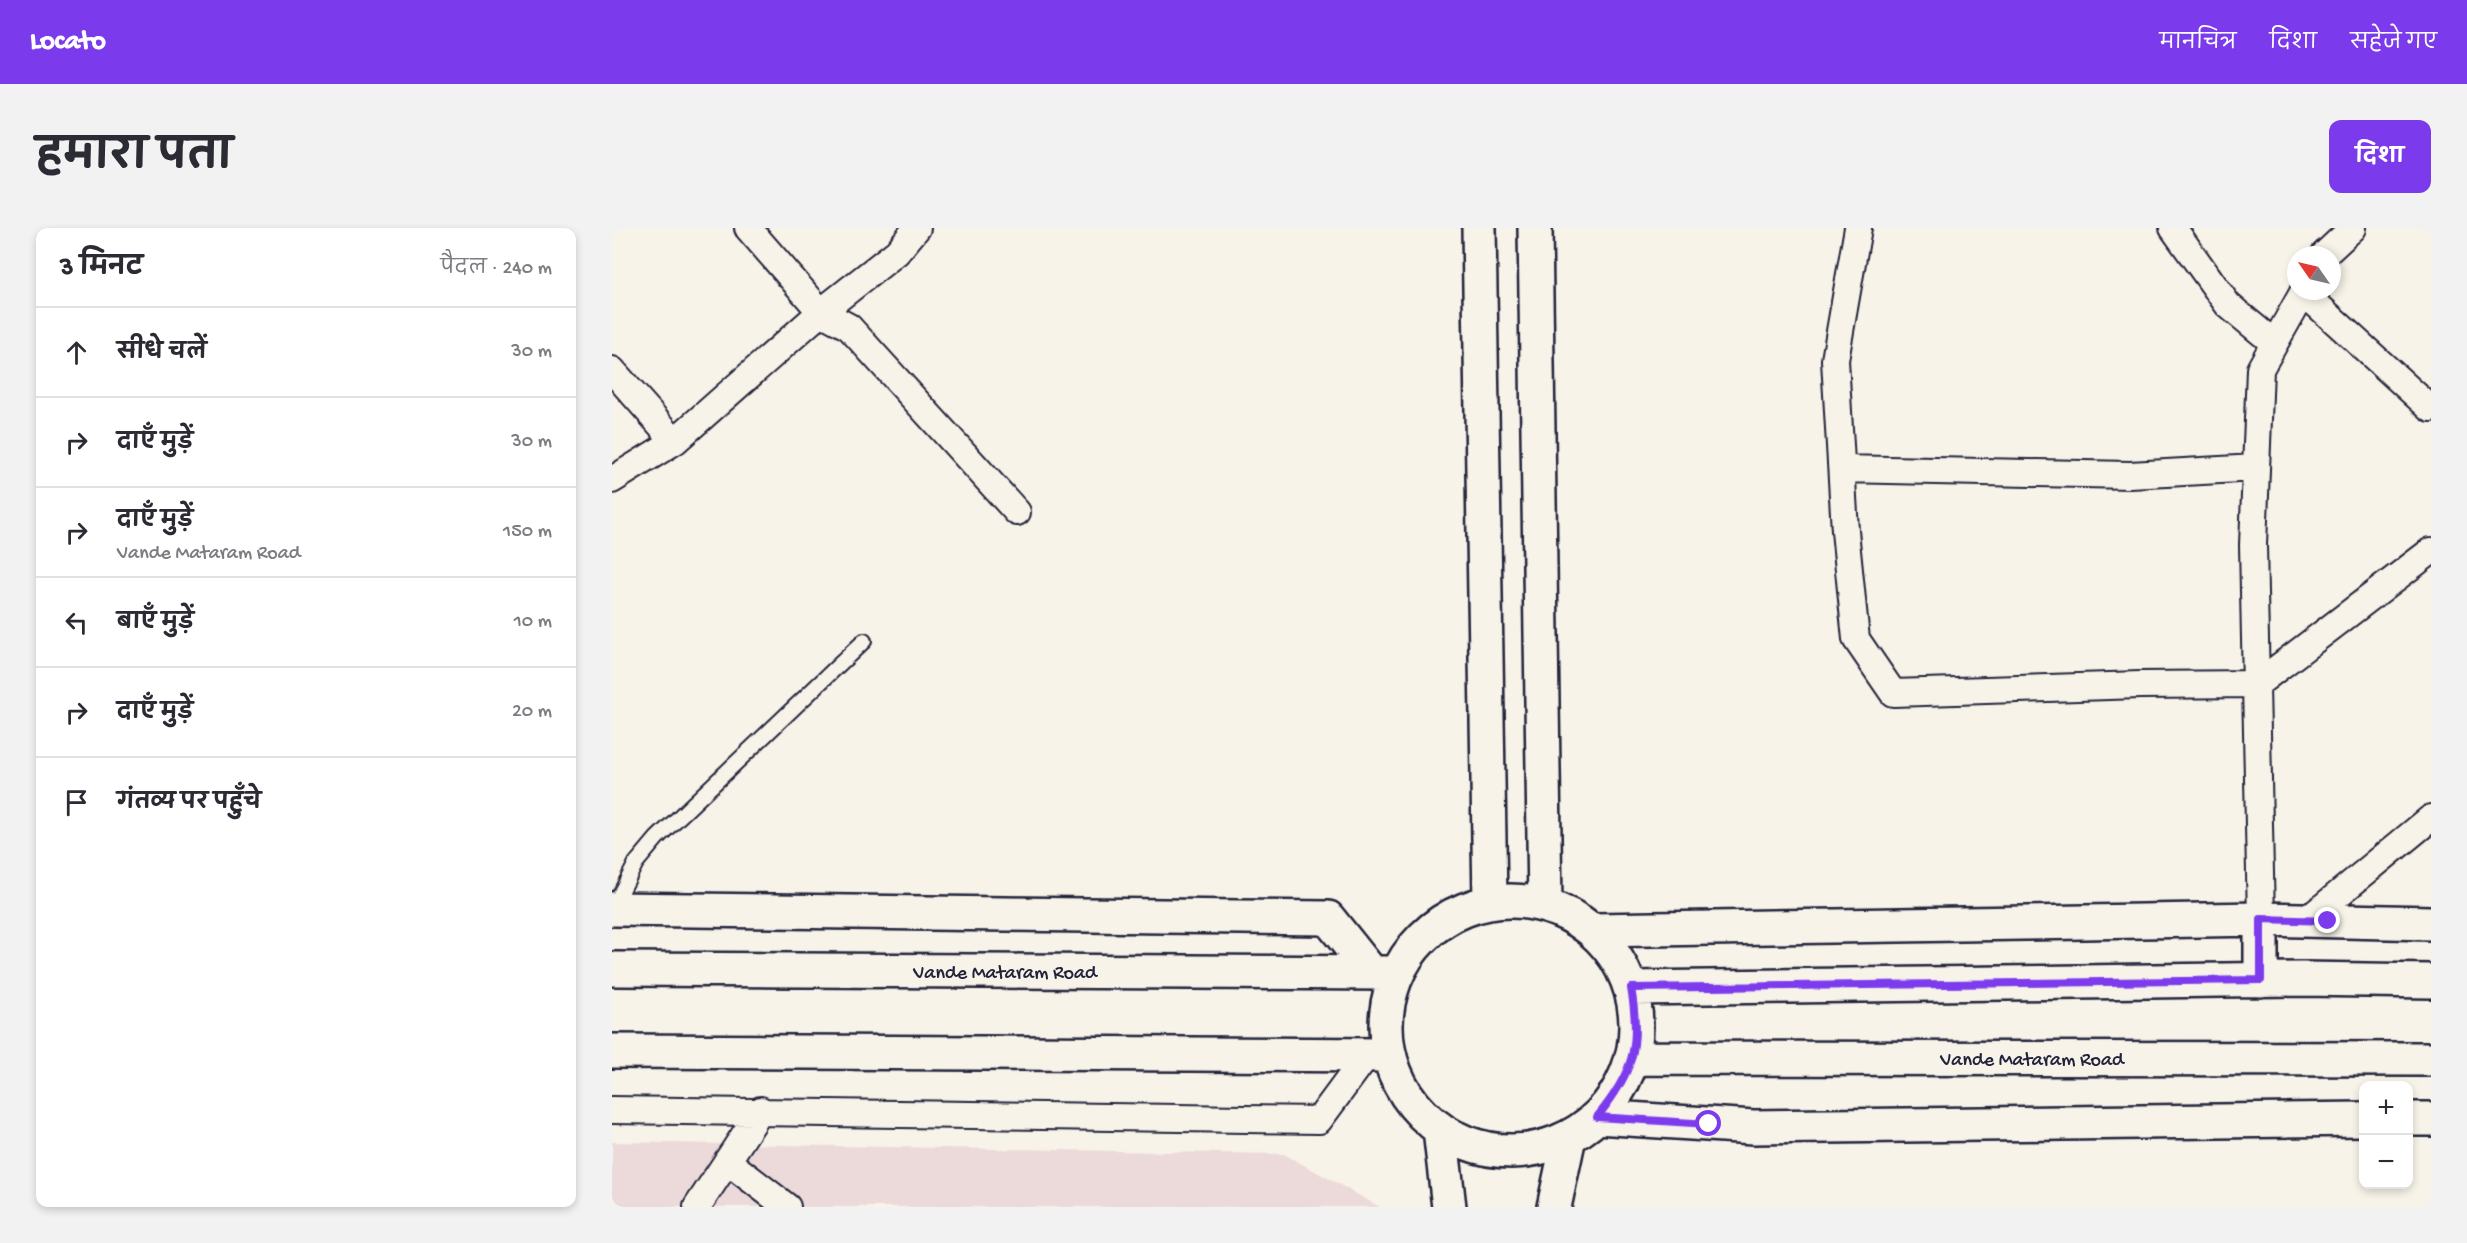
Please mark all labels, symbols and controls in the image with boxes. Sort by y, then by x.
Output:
text: Locato [30,26,106,59]
text: मानचित्र [2160,32,2237,57]
text: दिशा [2270,32,2317,57]
text: सहेजे गए [2350,32,2437,57]
button: दिशा [2329,120,2431,193]
text: हमारा पता [36,135,233,184]
north arrow [2287,246,2341,300]
text: 3 मिनट [60,254,143,285]
text: पैदल · 240 m [440,258,552,281]
icon: ahead [60,336,93,369]
text: सीधे चलें [117,341,207,367]
text: 30 m [511,341,552,364]
icon: right [60,426,93,459]
text: दाएँ मुड़ें [117,431,193,457]
text: 30 m [511,431,552,454]
text: दाएँ मुड़ें [117,509,193,535]
icon: right [60,516,93,549]
text: 150 m [503,521,552,544]
text: Vande Mataram Road [117,543,301,566]
icon: left [60,606,93,639]
text: बाएँ मुड़ें [117,611,194,637]
text: 10 m [514,611,552,634]
icon: right [60,696,93,729]
text: दाएँ मुड़ें [117,701,193,727]
text: 20 m [512,701,552,724]
icon: arrive [60,786,93,819]
text: गंतव्य पर पहुँचे [117,791,261,817]
route end [2314,907,2340,933]
street label: Vande Mataram Road [912,963,1099,986]
street label: Vande Mataram Road [1939,1050,2126,1073]
map controls [2359,1081,2413,1189]
button: + [2359,1081,2413,1135]
route start [1695,1110,1721,1136]
button: − [2359,1135,2413,1189]

